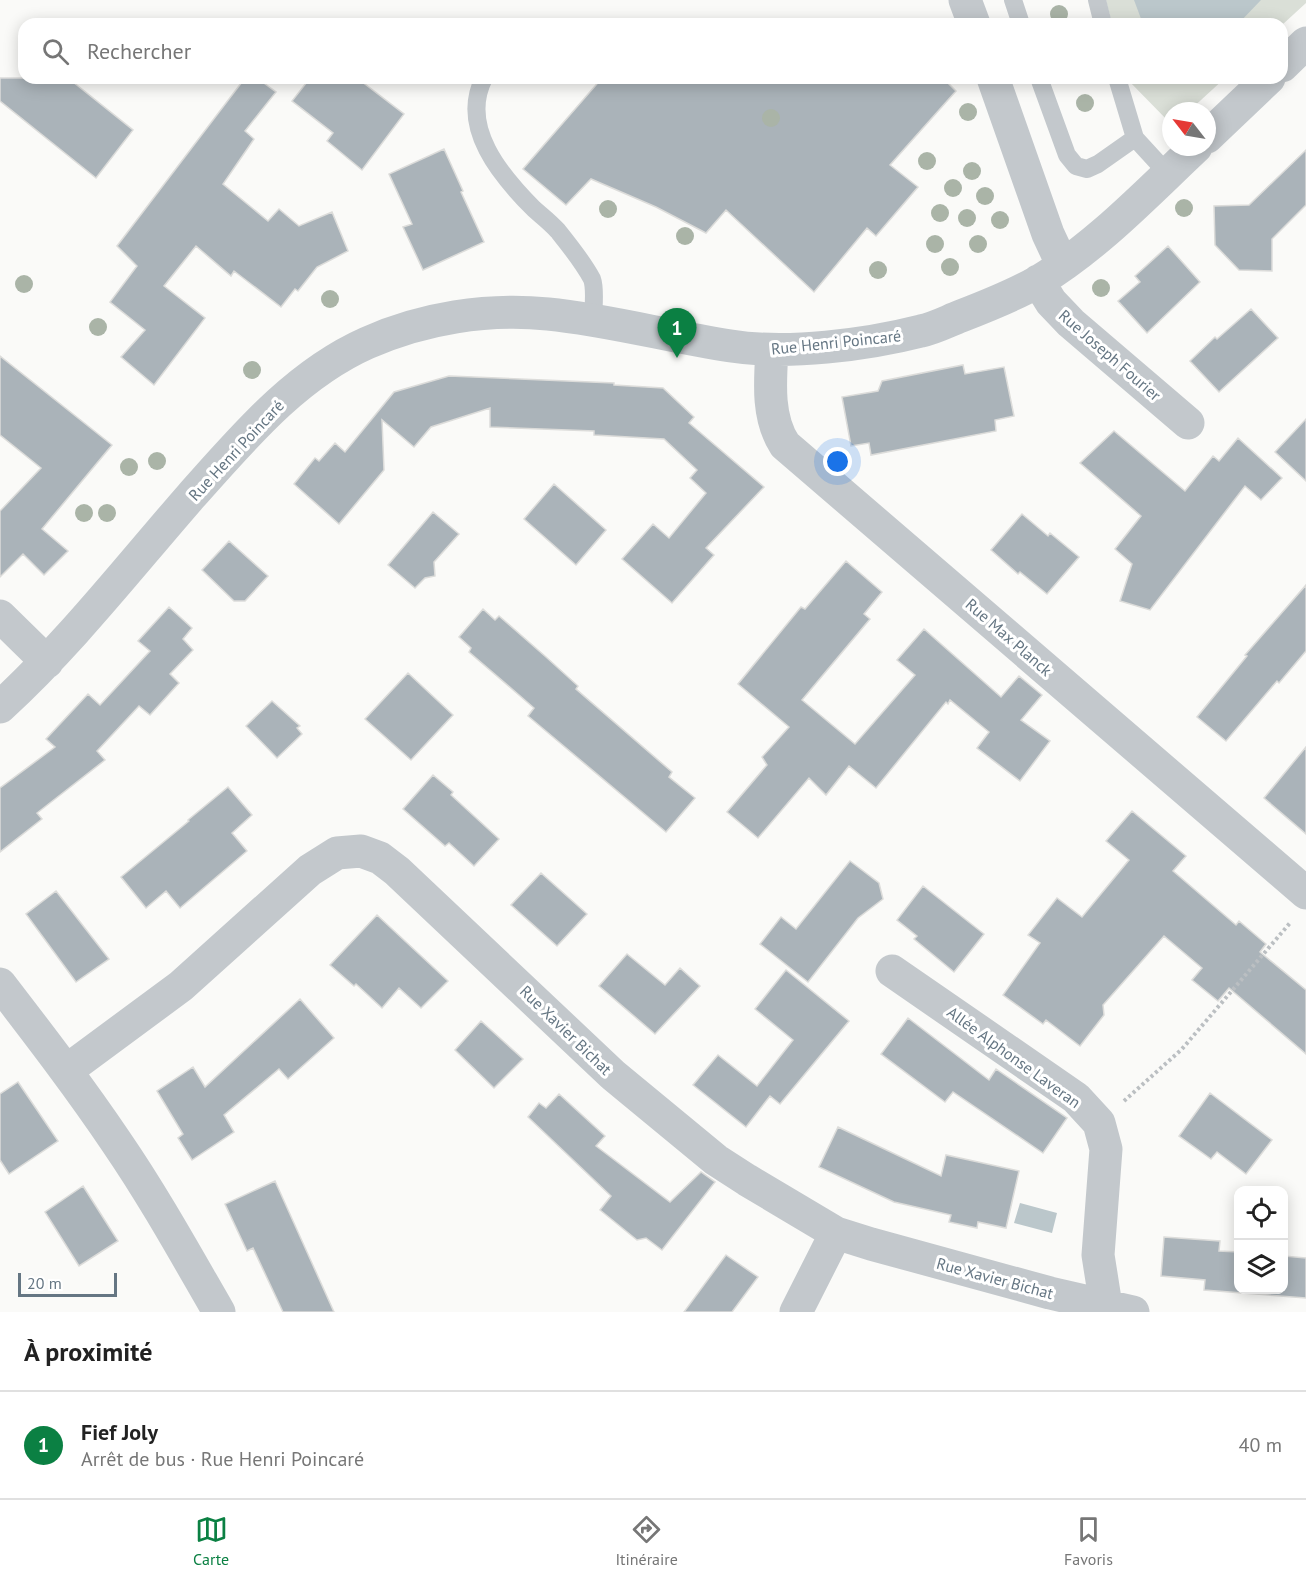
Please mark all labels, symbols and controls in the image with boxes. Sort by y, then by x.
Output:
search box [18,18,1288,84]
icon: search [39,35,72,68]
text: Rechercher [87,37,191,65]
north arrow [1162,102,1216,156]
street label: Rue Joseph Fourier [1055,305,1166,405]
pin: 1 [658,308,696,358]
street label: Rue Henri Poincaré [770,325,902,359]
street label: Rue Henri Poincaré [184,395,288,505]
your location [823,447,852,476]
street label: Rue Max Planck [962,594,1057,680]
street label: Rue Xavier Bichat [516,981,617,1079]
street label: Allée Alphonse Laveran [943,1002,1085,1112]
map controls [1234,1186,1288,1294]
button: locate [1234,1186,1288,1240]
button: layers [1234,1240,1288,1294]
street label: Rue Xavier Bichat [934,1253,1056,1303]
scale bar [18,1270,117,1298]
text: 20 m [27,1273,62,1293]
text: À proximité [24,1335,152,1368]
text: Fief Joly [81,1418,158,1446]
text: 1 [38,1432,49,1458]
text: 40 m [1239,1432,1282,1458]
text: Arrêt de bus · Rue Henri Poincaré [81,1446,364,1472]
tab: Carte [193,1513,229,1569]
tab: Itinéraire [615,1513,678,1569]
tab: Favoris [1064,1513,1113,1569]

